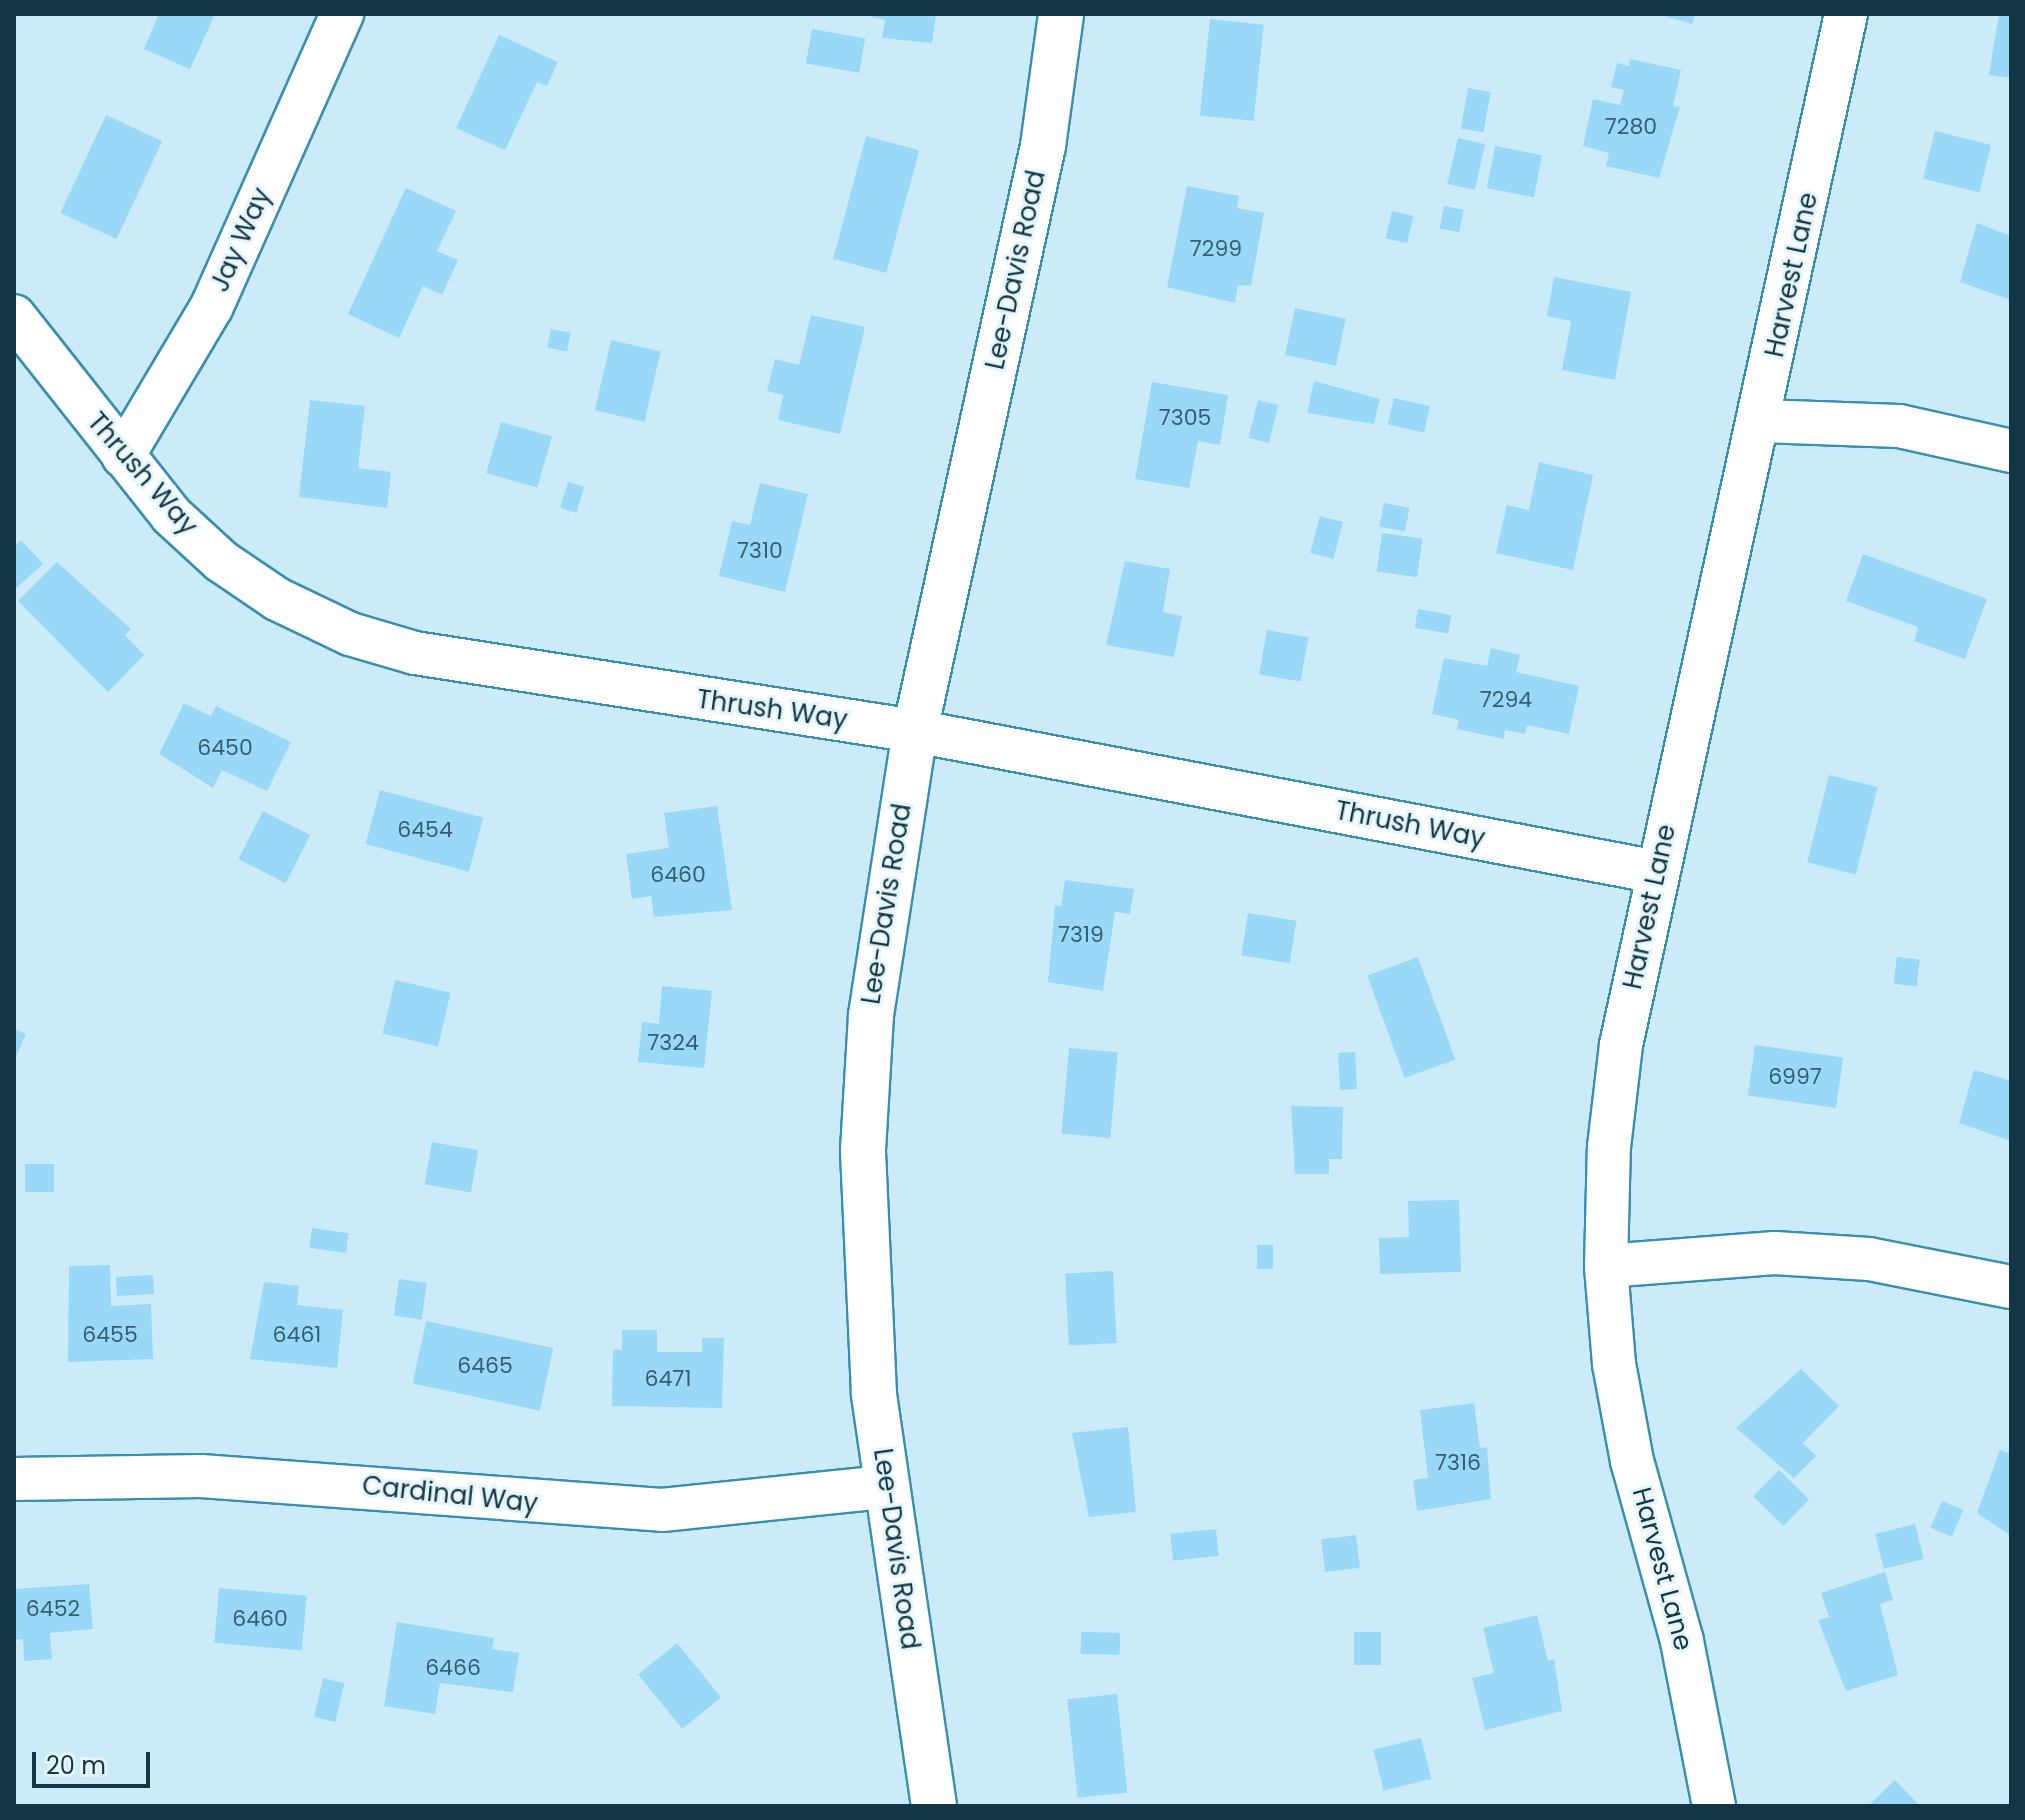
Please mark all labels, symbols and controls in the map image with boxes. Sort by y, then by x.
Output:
house number: 7280 [1605,114,1657,140]
street label: Lee-Davis Road [980,168,1052,372]
street label: Jay Way [204,183,278,297]
street label: Harvest Lane [1759,190,1825,360]
house number: 7299 [1190,236,1242,262]
house number: 7305 [1159,405,1211,431]
street label: Thrush Way [80,406,204,542]
house number: 7310 [737,538,783,564]
street label: Thrush Way [695,684,849,736]
house number: 7294 [1480,687,1532,713]
house number: 6450 [197,735,253,761]
street label: Thrush Way [1333,795,1487,855]
street label: Lee-Davis Road [856,801,918,1007]
house number: 6454 [397,817,453,843]
street label: Harvest Lane [1617,822,1683,992]
house number: 6460 [650,862,706,888]
house number: 7319 [1058,922,1104,948]
house number: 7324 [647,1030,699,1056]
house number: 6997 [1768,1064,1822,1090]
house number: 6455 [82,1322,138,1348]
house number: 6461 [273,1322,321,1348]
house number: 6465 [457,1353,513,1379]
house number: 6471 [645,1366,691,1392]
street label: Lee-Davis Road [866,1446,926,1652]
house number: 7316 [1435,1450,1481,1476]
street label: Cardinal Way [361,1470,539,1520]
street label: Harvest Lane [1625,1484,1699,1654]
house number: 6452 [26,1596,80,1622]
house number: 6460 [232,1606,288,1632]
house number: 6466 [425,1655,481,1681]
scale bar [36,1736,154,1786]
text: 20 m [46,1749,106,1782]

